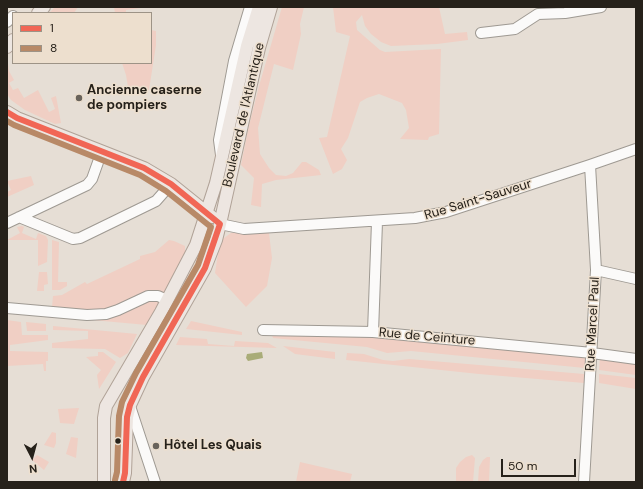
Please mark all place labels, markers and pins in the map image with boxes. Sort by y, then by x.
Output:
place label: Ancienne caserne de pompiers [87,83,202,114]
marker: Ancienne caserne de pompiers [74,93,84,103]
unlabelled marker [113,436,123,446]
place label: Hôtel Les Quais [164,438,262,454]
marker: Hôtel Les Quais [151,441,161,451]

